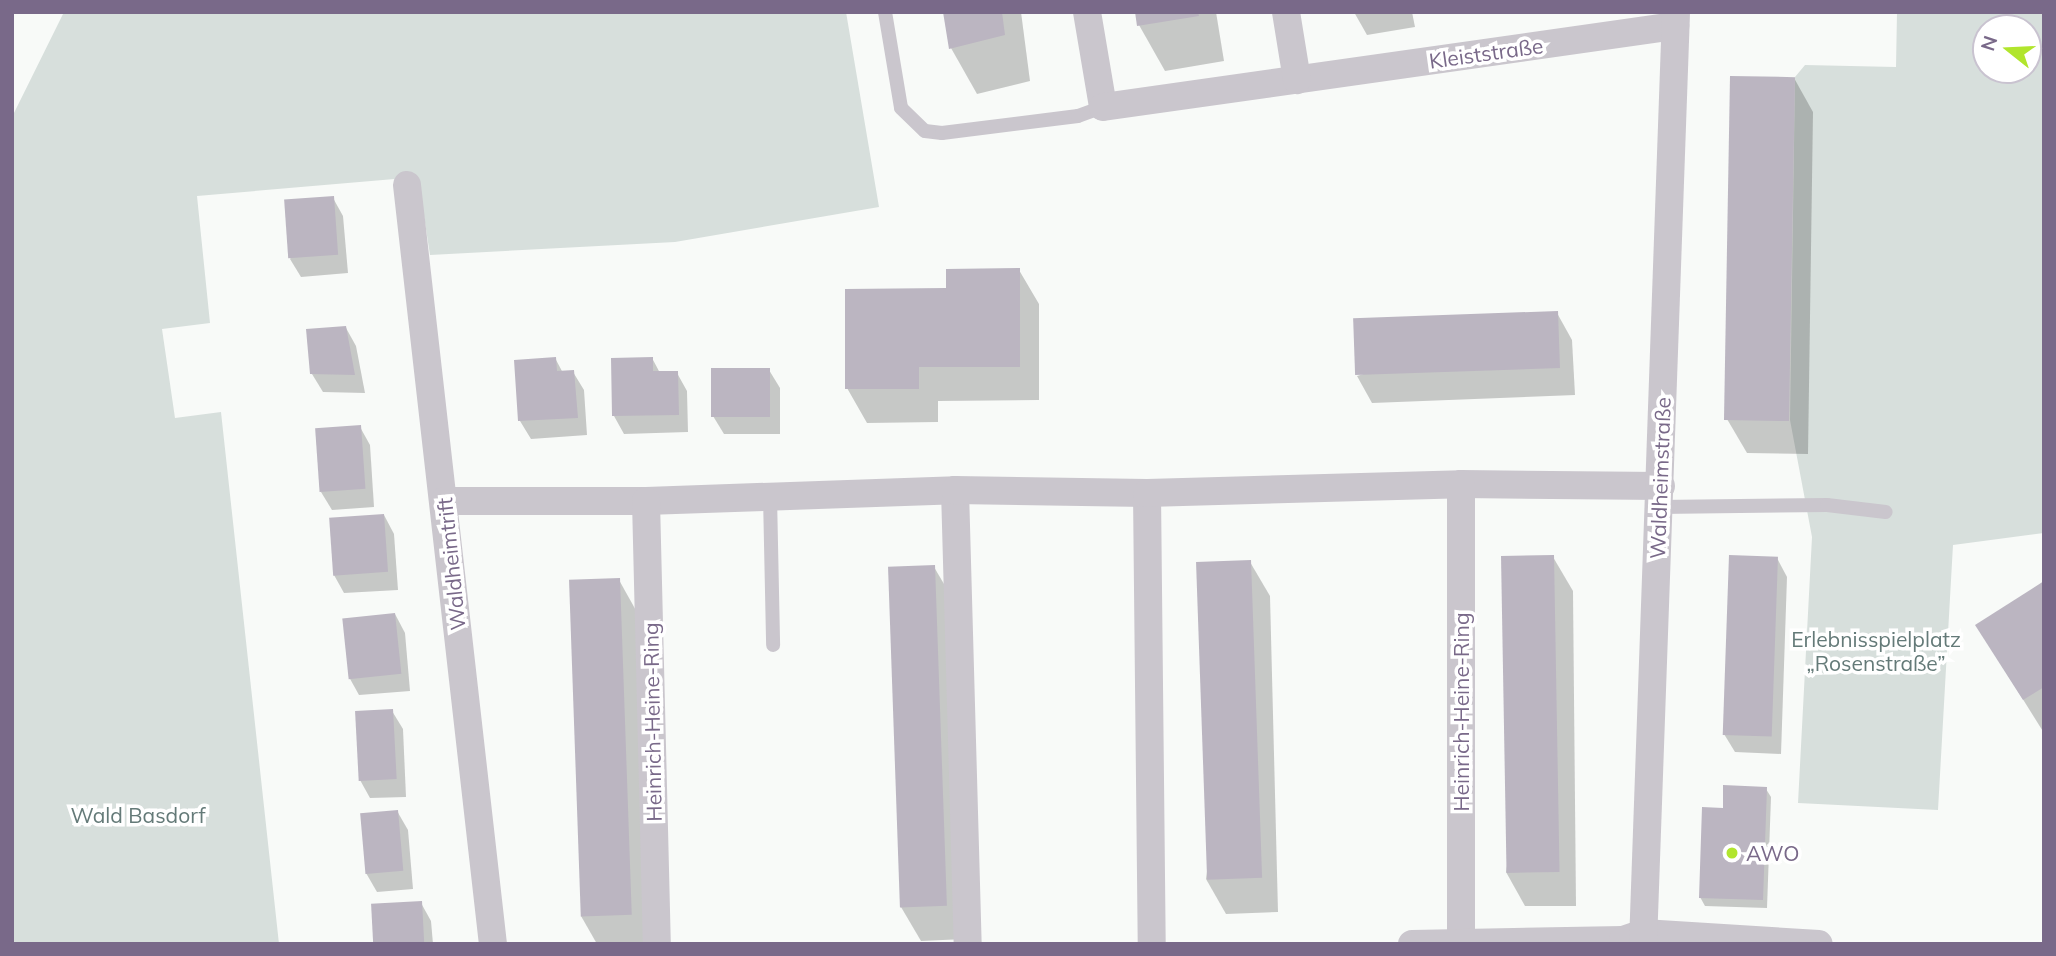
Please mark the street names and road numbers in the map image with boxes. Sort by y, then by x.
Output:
street label: Kleiststraße [1427,33,1545,73]
street label: Waldheimstraße [1645,397,1675,559]
street label: Waldheimtrift [431,496,471,632]
street label: Heinrich-Heine-Ring [1448,612,1474,812]
street label: Heinrich-Heine-Ring [638,622,666,822]

